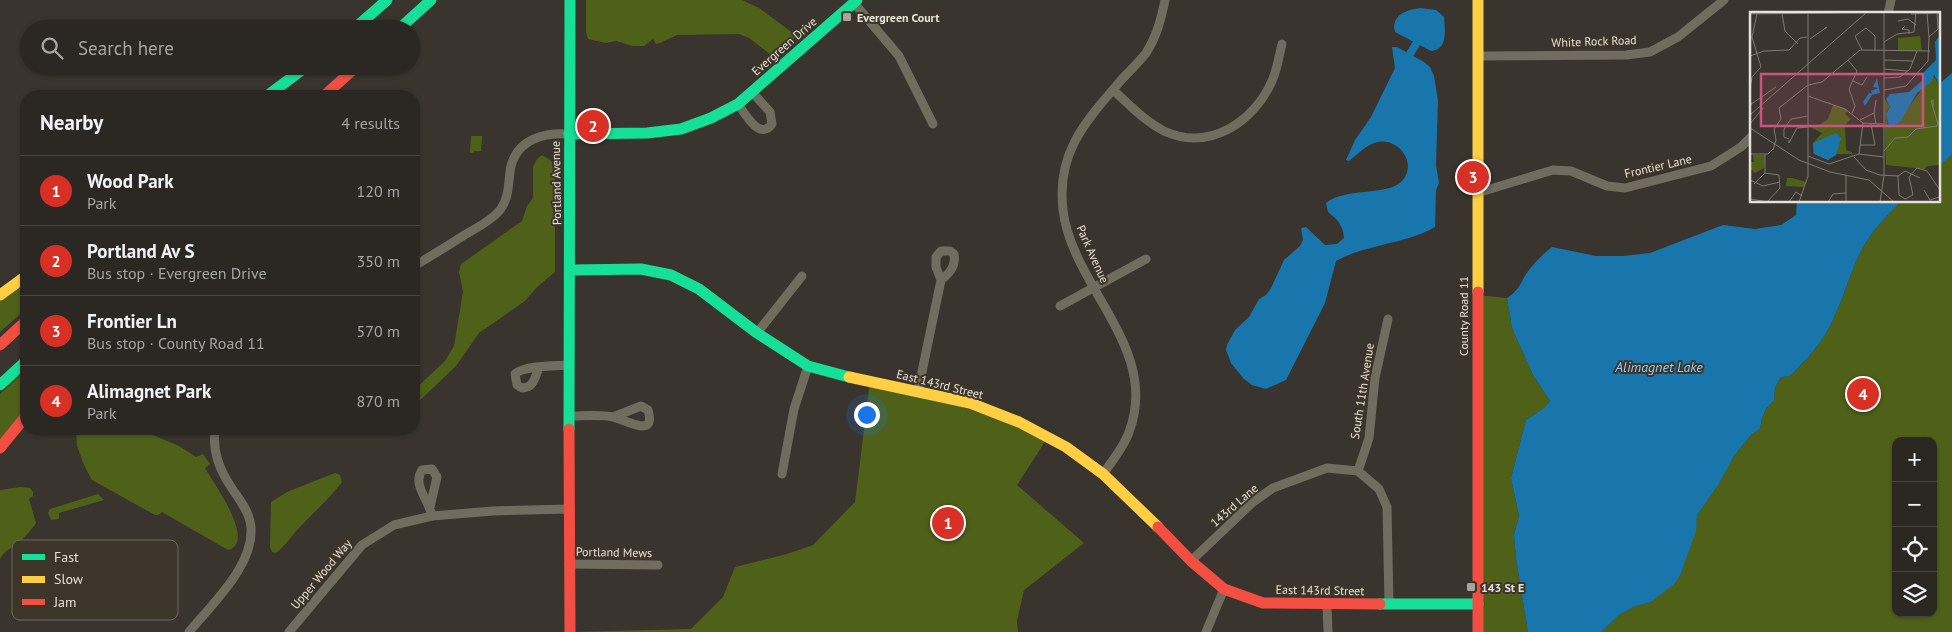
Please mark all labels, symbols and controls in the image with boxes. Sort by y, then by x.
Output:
place label: Evergreen Court [857,10,940,25]
marker: Evergreen Court [841,11,853,23]
inset map [1750,12,1940,202]
street label: Evergreen Drive [748,14,820,78]
search box [20,20,420,75]
street label: White Rock Road [1551,32,1637,50]
icon: search [38,34,66,62]
text: Search here [78,36,174,60]
pin: 2 [577,107,609,145]
text: Nearby [40,109,103,136]
text: 4 results [341,113,400,133]
street label: Portland Avenue [548,141,564,225]
street label: Frontier Lane [1623,151,1693,181]
pin: 3 [1457,158,1489,196]
text: Wood Park [87,169,174,193]
text: 1 [51,181,61,201]
text: 120 m [357,181,400,201]
text: Park [87,193,116,213]
street label: Park Avenue [1074,223,1112,285]
text: Portland Av S [87,239,195,263]
text: 2 [51,251,61,271]
text: 350 m [357,251,400,271]
text: Bus stop · Evergreen Drive [87,263,267,283]
street label: County Road 11 [1456,276,1471,356]
text: Frontier Ln [87,309,177,333]
text: 3 [51,321,61,341]
text: 570 m [357,321,400,341]
text: Bus stop · County Road 11 [87,333,265,353]
street label: South 11th Avenue [1347,342,1377,440]
water label: Alimagnet Lake [1614,358,1703,376]
street label: East 143rd Street [895,366,985,402]
pin: 4 [1847,375,1879,413]
text: Alimagnet Park [87,379,211,403]
text: 4 [51,391,61,411]
text: 870 m [357,391,400,411]
your location [854,402,880,428]
text: Park [87,403,116,423]
map controls [1892,437,1937,617]
button: + [1892,437,1937,482]
street label: 143rd Lane [1207,480,1261,530]
button: − [1892,482,1937,527]
pin: 1 [932,504,964,542]
button: locate [1892,527,1937,572]
street label: Upper Wood Way [287,536,355,612]
legend [12,540,178,620]
street label: Portland Mews [576,544,652,560]
text: Fast [54,548,79,566]
text: Slow [54,570,84,588]
button: layers [1892,572,1937,617]
place label: 143 St E [1481,580,1524,595]
marker: 143 St E [1465,581,1477,593]
street label: East 143rd Street [1276,582,1364,598]
text: Jam [53,593,76,611]

